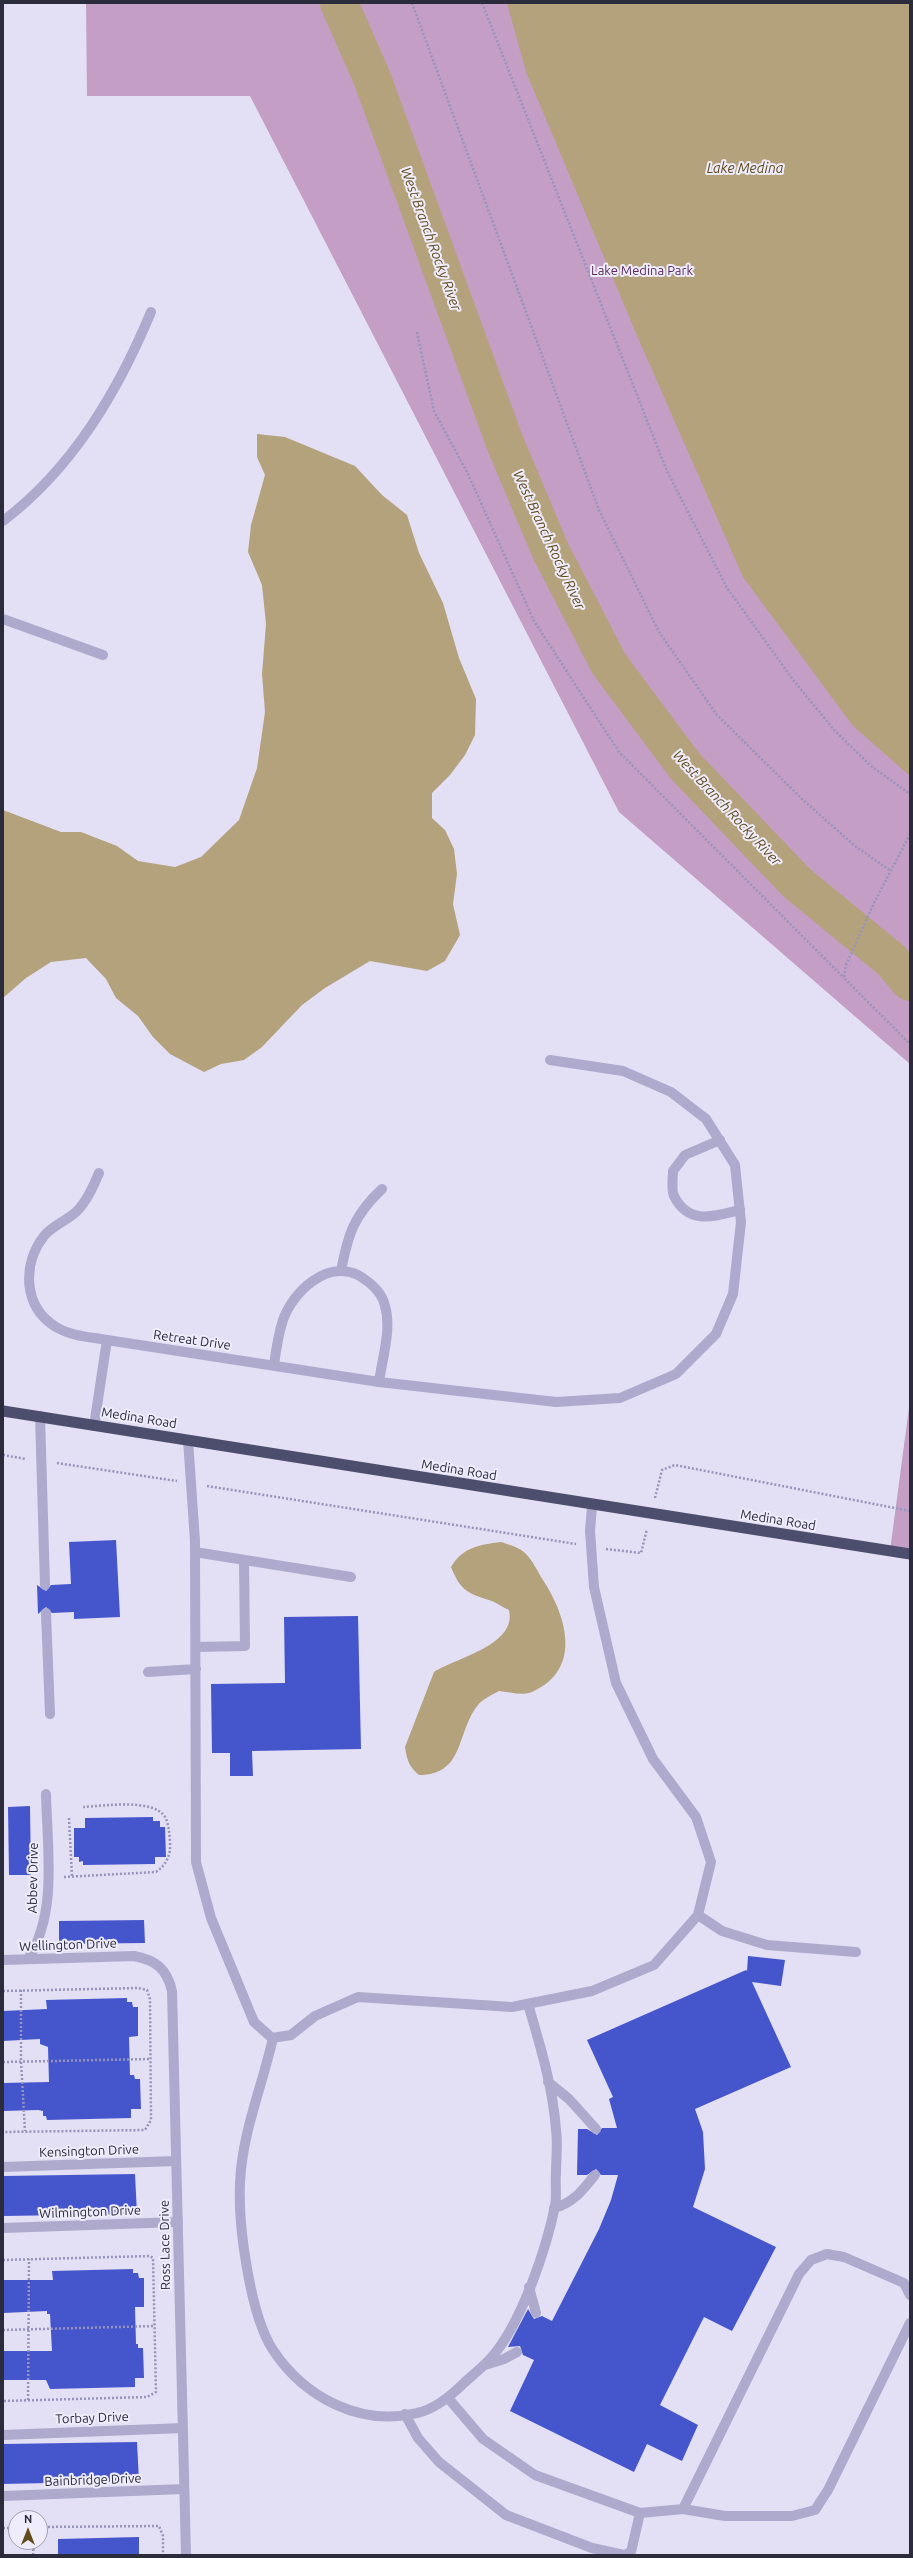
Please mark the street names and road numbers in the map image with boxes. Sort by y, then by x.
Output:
street label: Retreat Drive [152,1327,232,1353]
street label: Medina Road [100,1404,178,1432]
street label: Medina Road [420,1456,498,1484]
street label: Medina Road [739,1506,817,1534]
street label: Abbev Drive [25,1842,41,1914]
street label: Wellington Drive [19,1936,117,1954]
street label: Kensington Drive [39,2141,139,2161]
street label: Ross Lace Drive [156,2200,174,2290]
street label: Wilmington Drive [39,2202,141,2222]
street label: Torbay Drive [55,2409,129,2427]
street label: Bainbridge Drive [44,2471,142,2489]

